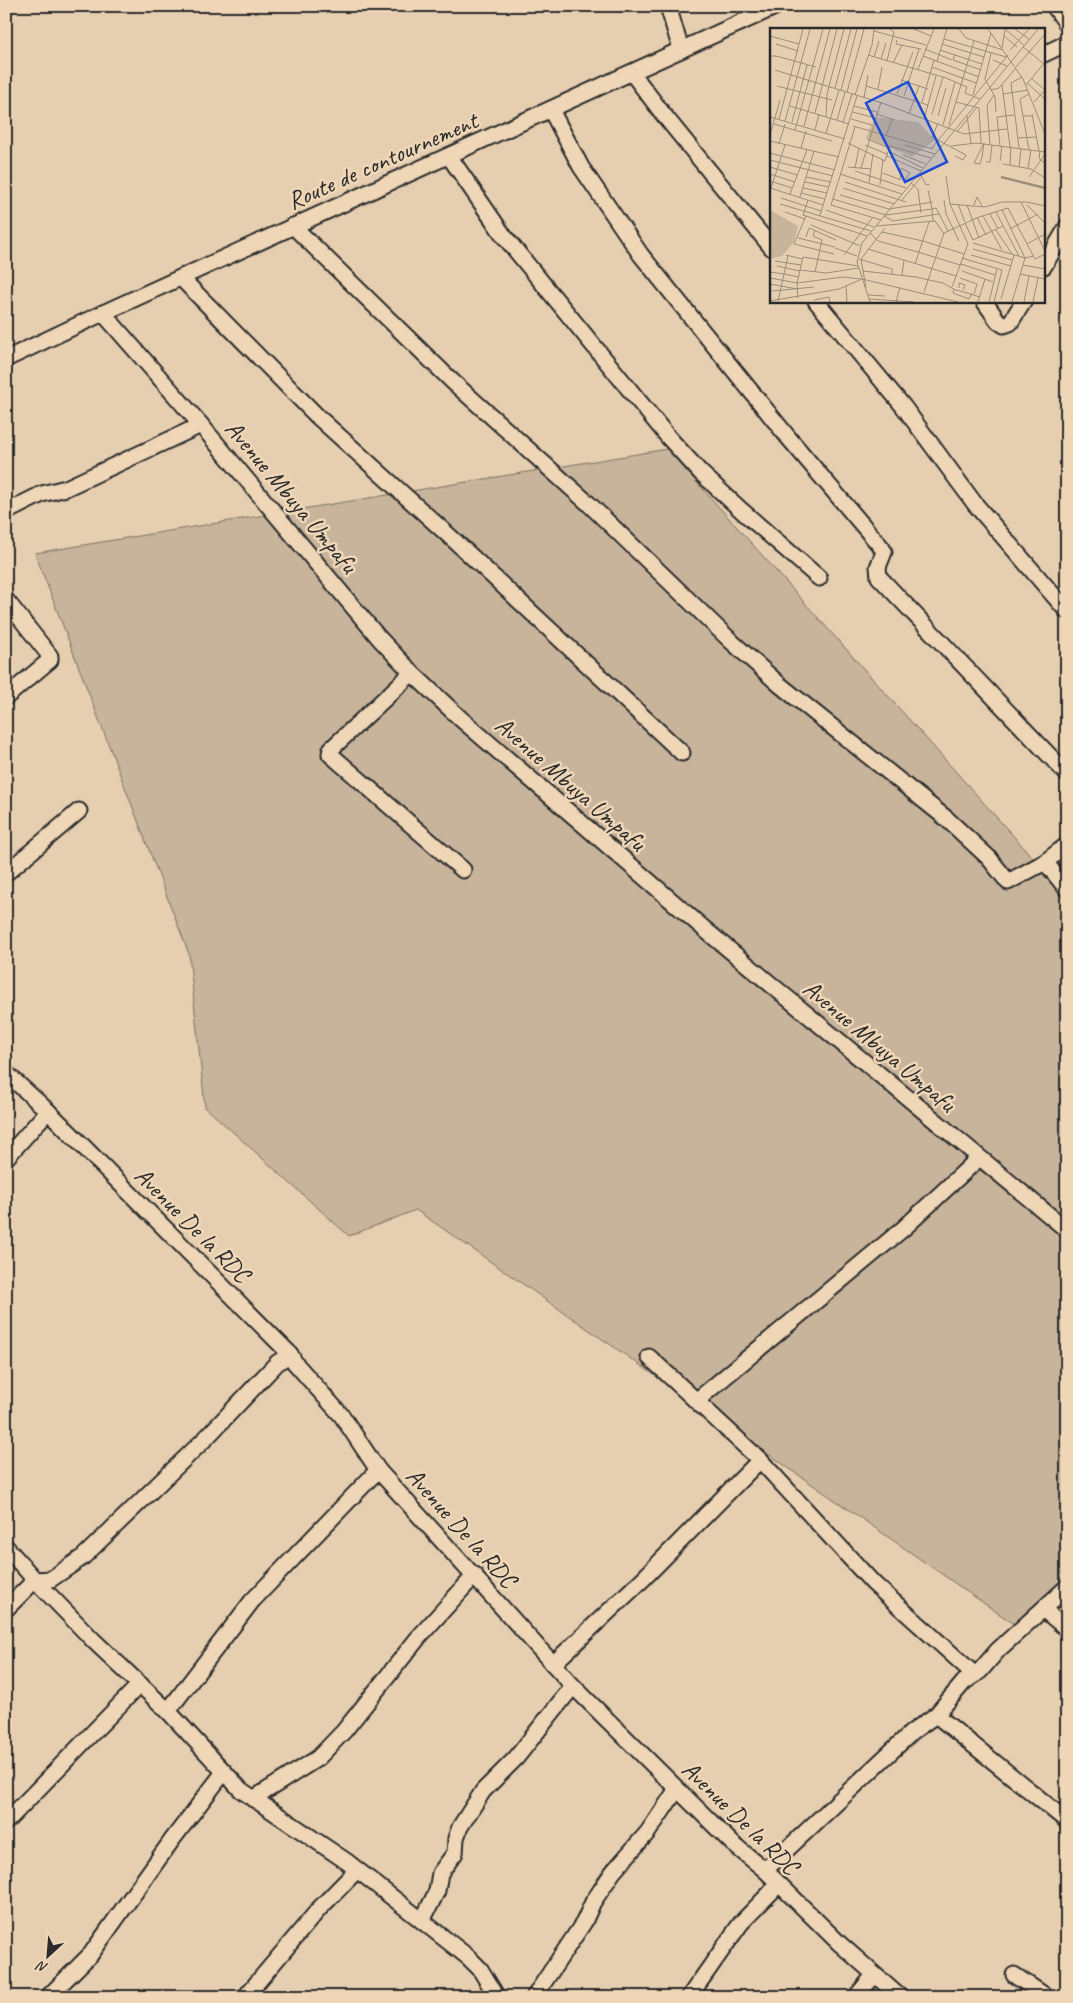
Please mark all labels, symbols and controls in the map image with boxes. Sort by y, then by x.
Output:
inset map [770,28,1046,302]
street label: Route de contournement [282,104,485,217]
street label: Avenue Mbuya Umpafu [218,414,366,581]
street label: Avenue Mbuya Umpafu [488,709,654,859]
street label: Avenue Mbuya Umpafu [796,973,964,1120]
street label: Avenue De la RDC [128,1160,259,1291]
street label: Avenue De la RDC [399,1461,525,1596]
street label: Avenue De la RDC [675,1754,807,1883]
north arrow [22,1930,72,1980]
text: N [33,1957,50,1977]

